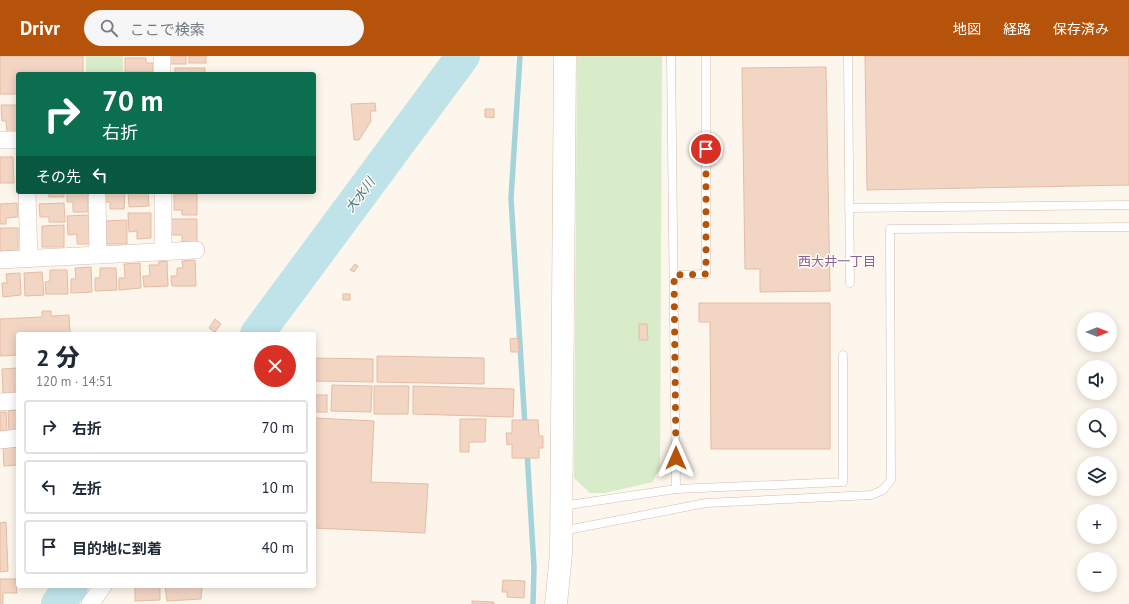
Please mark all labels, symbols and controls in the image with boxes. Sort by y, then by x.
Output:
search box [84,10,364,46]
text: Drivr [20,16,60,40]
icon: search [98,17,120,39]
text: ここで検索 [130,20,205,39]
text: 地図 [953,20,981,38]
text: 経路 [1003,20,1031,38]
text: 保存済み [1053,20,1109,38]
text: 70 m [102,82,163,119]
icon: right [36,88,88,140]
text: 右折 [102,121,138,144]
pin [689,132,723,166]
icon: arrive [695,138,717,160]
icon: left [89,164,111,186]
text: その先 [36,167,81,186]
water label: 大水川 [341,173,380,216]
district label: 西大井一丁目 [798,253,876,270]
north arrow [1077,312,1117,352]
map controls [1077,312,1117,592]
text: 2 分 [36,342,80,373]
button: close [254,345,296,387]
button: sound [1077,360,1117,400]
text: 120 m · 14:51 [36,373,113,390]
button: search [1077,408,1117,448]
icon: right [38,416,60,438]
text: 70 m [261,418,294,437]
text: 右折 [72,419,102,438]
position arrow [655,437,697,479]
button: layers [1077,456,1117,496]
icon: left [38,476,60,498]
text: 10 m [261,478,294,497]
text: 左折 [72,479,102,498]
button: + [1077,504,1117,544]
icon: arrive [38,536,60,558]
text: 40 m [261,538,294,557]
text: 目的地に到着 [72,539,162,558]
button: − [1077,552,1117,592]

